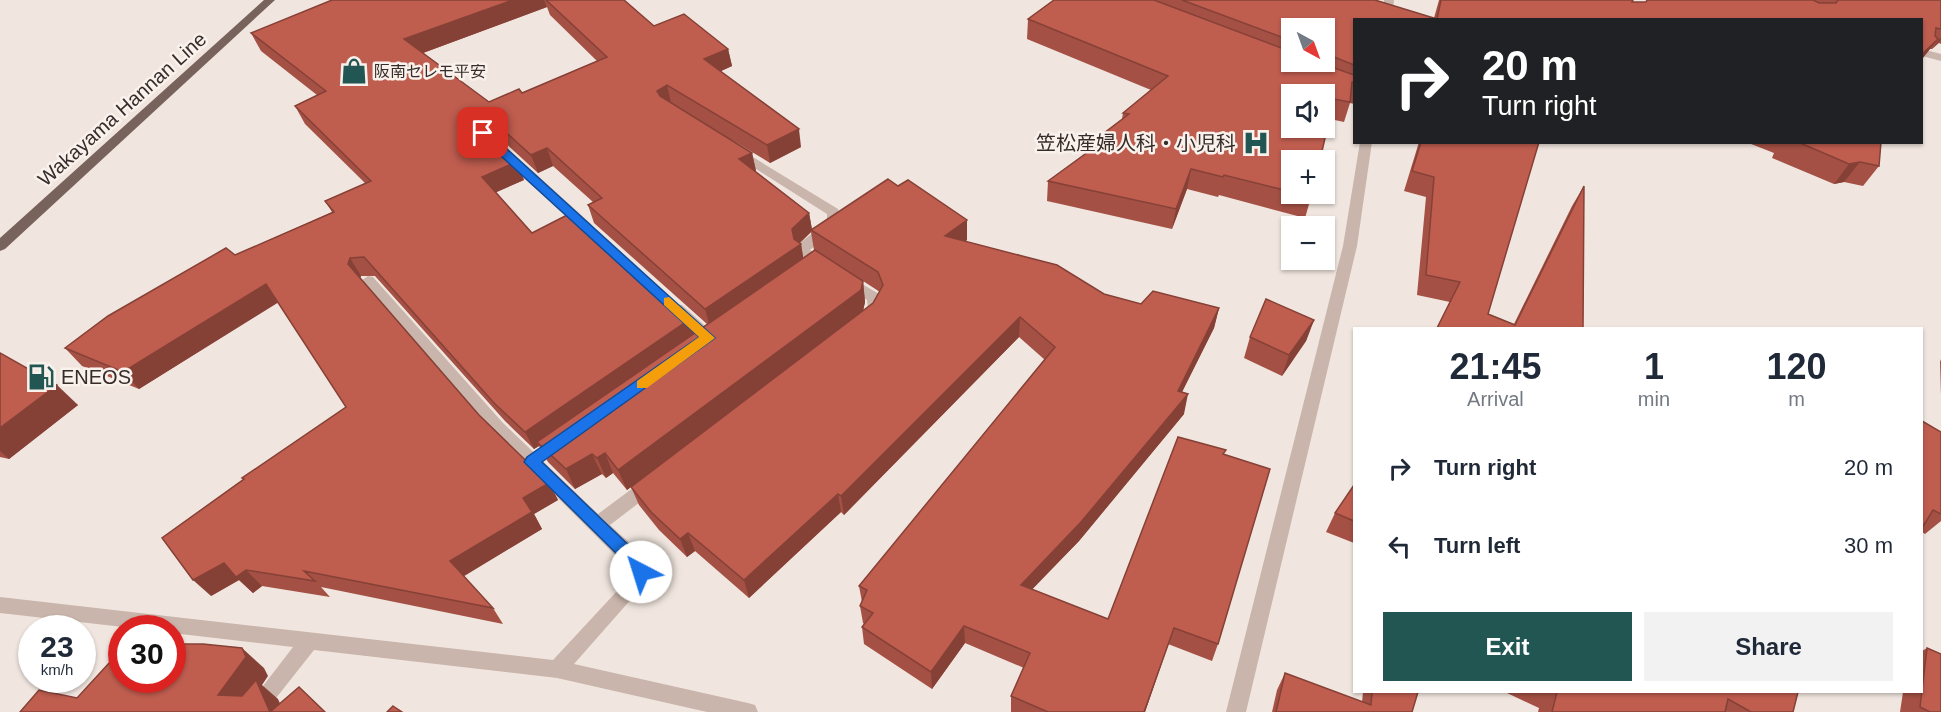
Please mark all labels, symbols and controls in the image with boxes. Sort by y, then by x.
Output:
north arrow [1281,18,1335,72]
map controls [1281,18,1335,270]
street label: Wakayama Hannan Line [34,28,210,190]
icon: right [1383,42,1461,120]
text: 20 m [1482,42,1578,89]
shop icon: 阪南セレモ平安 [339,56,369,86]
place label: 阪南セレモ平安 [374,63,486,80]
button: sound [1281,84,1335,138]
text: Turn right [1482,91,1597,121]
pin [457,107,508,158]
icon: arrive [466,116,499,149]
hospital icon: 笠松産婦人科・小児科 [1241,128,1271,158]
place label: 笠松産婦人科・小児科 [1036,132,1236,154]
button: + [1281,150,1335,204]
button: − [1281,216,1335,270]
text: 21:45 [1449,346,1541,387]
text: 1 [1644,346,1664,387]
text: 120 [1766,346,1827,387]
fuel station icon: ENEOS [26,362,56,392]
place label: ENEOS [61,366,131,388]
text: Arrival [1467,388,1524,410]
text: min [1638,388,1670,410]
text: m [1788,388,1805,410]
icon: right [1383,452,1416,485]
text: Turn right [1434,455,1536,480]
text: 20 m [1844,455,1893,480]
icon: left [1383,530,1416,563]
text: Turn left [1434,533,1520,558]
text: 30 m [1844,533,1893,558]
position arrow [609,540,673,604]
button: Exit [1383,612,1632,681]
button: Share [1644,612,1893,681]
speed limit sign: 30 [108,615,186,693]
text: 23 [40,630,74,663]
text: km/h [41,661,73,678]

